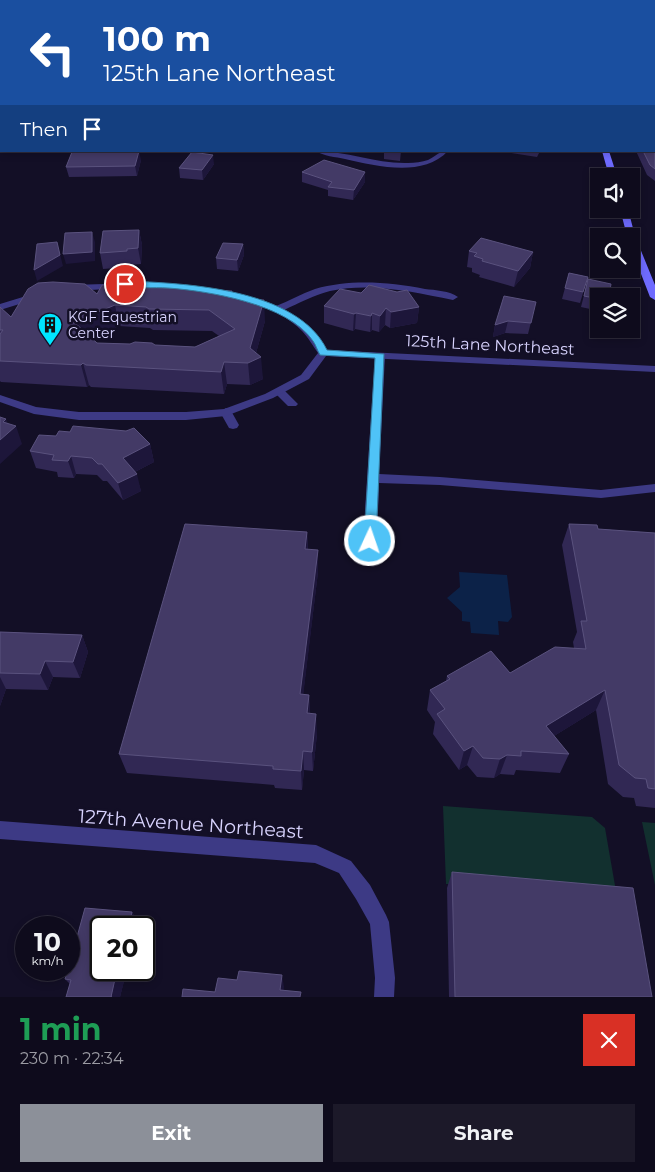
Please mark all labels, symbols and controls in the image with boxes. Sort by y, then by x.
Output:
text: 100 m [103,17,211,60]
icon: left [20,20,85,85]
text: 125th Lane Northeast [103,60,336,87]
icon: arrive [78,115,106,143]
text: Then [20,118,68,141]
map controls [590,168,640,338]
button: sound [590,168,640,218]
button: search [590,228,640,278]
pin [104,263,146,305]
icon: arrive [111,270,139,298]
button: layers [590,288,640,338]
place label: KGF Equestrian Center [68,308,177,342]
building icon: KGF Equestrian Center [37,312,63,346]
street label: 125th Lane Northeast [405,331,575,359]
position arrow [343,514,395,566]
street label: 127th Avenue Northeast [77,805,305,843]
speed limit sign: 20 [90,916,155,981]
text: 10 [34,927,61,957]
text: km/h [31,953,64,968]
text: 1 min [20,1011,101,1048]
button: close [583,1014,635,1066]
text: 230 m · 22:34 [20,1049,123,1068]
button: Exit [20,1104,323,1162]
button: Share [333,1104,635,1162]

